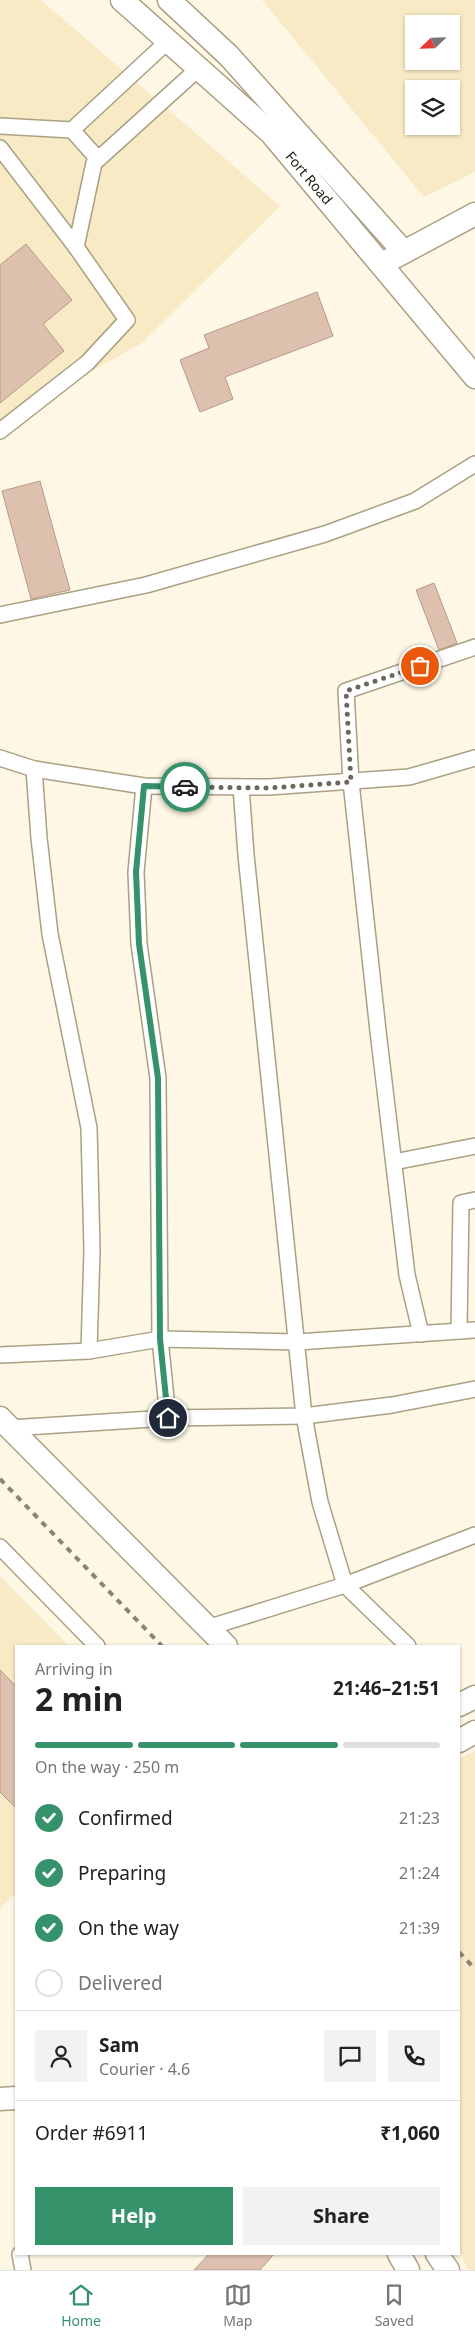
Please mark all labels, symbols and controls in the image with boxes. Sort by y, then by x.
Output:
north arrow [405,15,460,70]
map controls [405,15,460,135]
button: layers [405,80,460,135]
street label: Fort Road [282,147,337,208]
pin [399,645,441,687]
icon: bag [406,652,434,680]
courier [160,762,210,812]
icon: car [171,773,199,801]
pin [147,1397,189,1439]
icon: home [154,1404,182,1432]
text: Arriving in [35,1658,113,1680]
text: 21:46–21:51 [333,1675,440,1701]
text: 2 min [35,1677,123,1720]
text: On the way · 250 m [35,1756,179,1778]
icon: check [35,1804,63,1832]
text: Confirmed [78,1805,173,1831]
text: 21:23 [399,1807,440,1829]
icon: check [35,1859,63,1887]
text: Preparing [78,1860,166,1886]
text: 21:24 [399,1862,440,1884]
icon: check [35,1914,63,1942]
text: On the way [78,1915,179,1941]
text: 21:39 [399,1917,440,1939]
text: Delivered [78,1970,163,1996]
button: person [35,2030,87,2082]
button: chat [324,2030,376,2082]
button: phone [388,2030,440,2082]
text: Sam [99,2032,139,2058]
text: Courier · 4.6 [99,2058,190,2080]
text: Order #6911 [35,2120,148,2146]
text: ₹1,060 [380,2120,440,2146]
button: Help [35,2187,233,2245]
button: Share [243,2187,440,2245]
tab: Home [61,2281,101,2330]
tab: Map [223,2281,252,2330]
tab: Saved [375,2281,414,2330]

